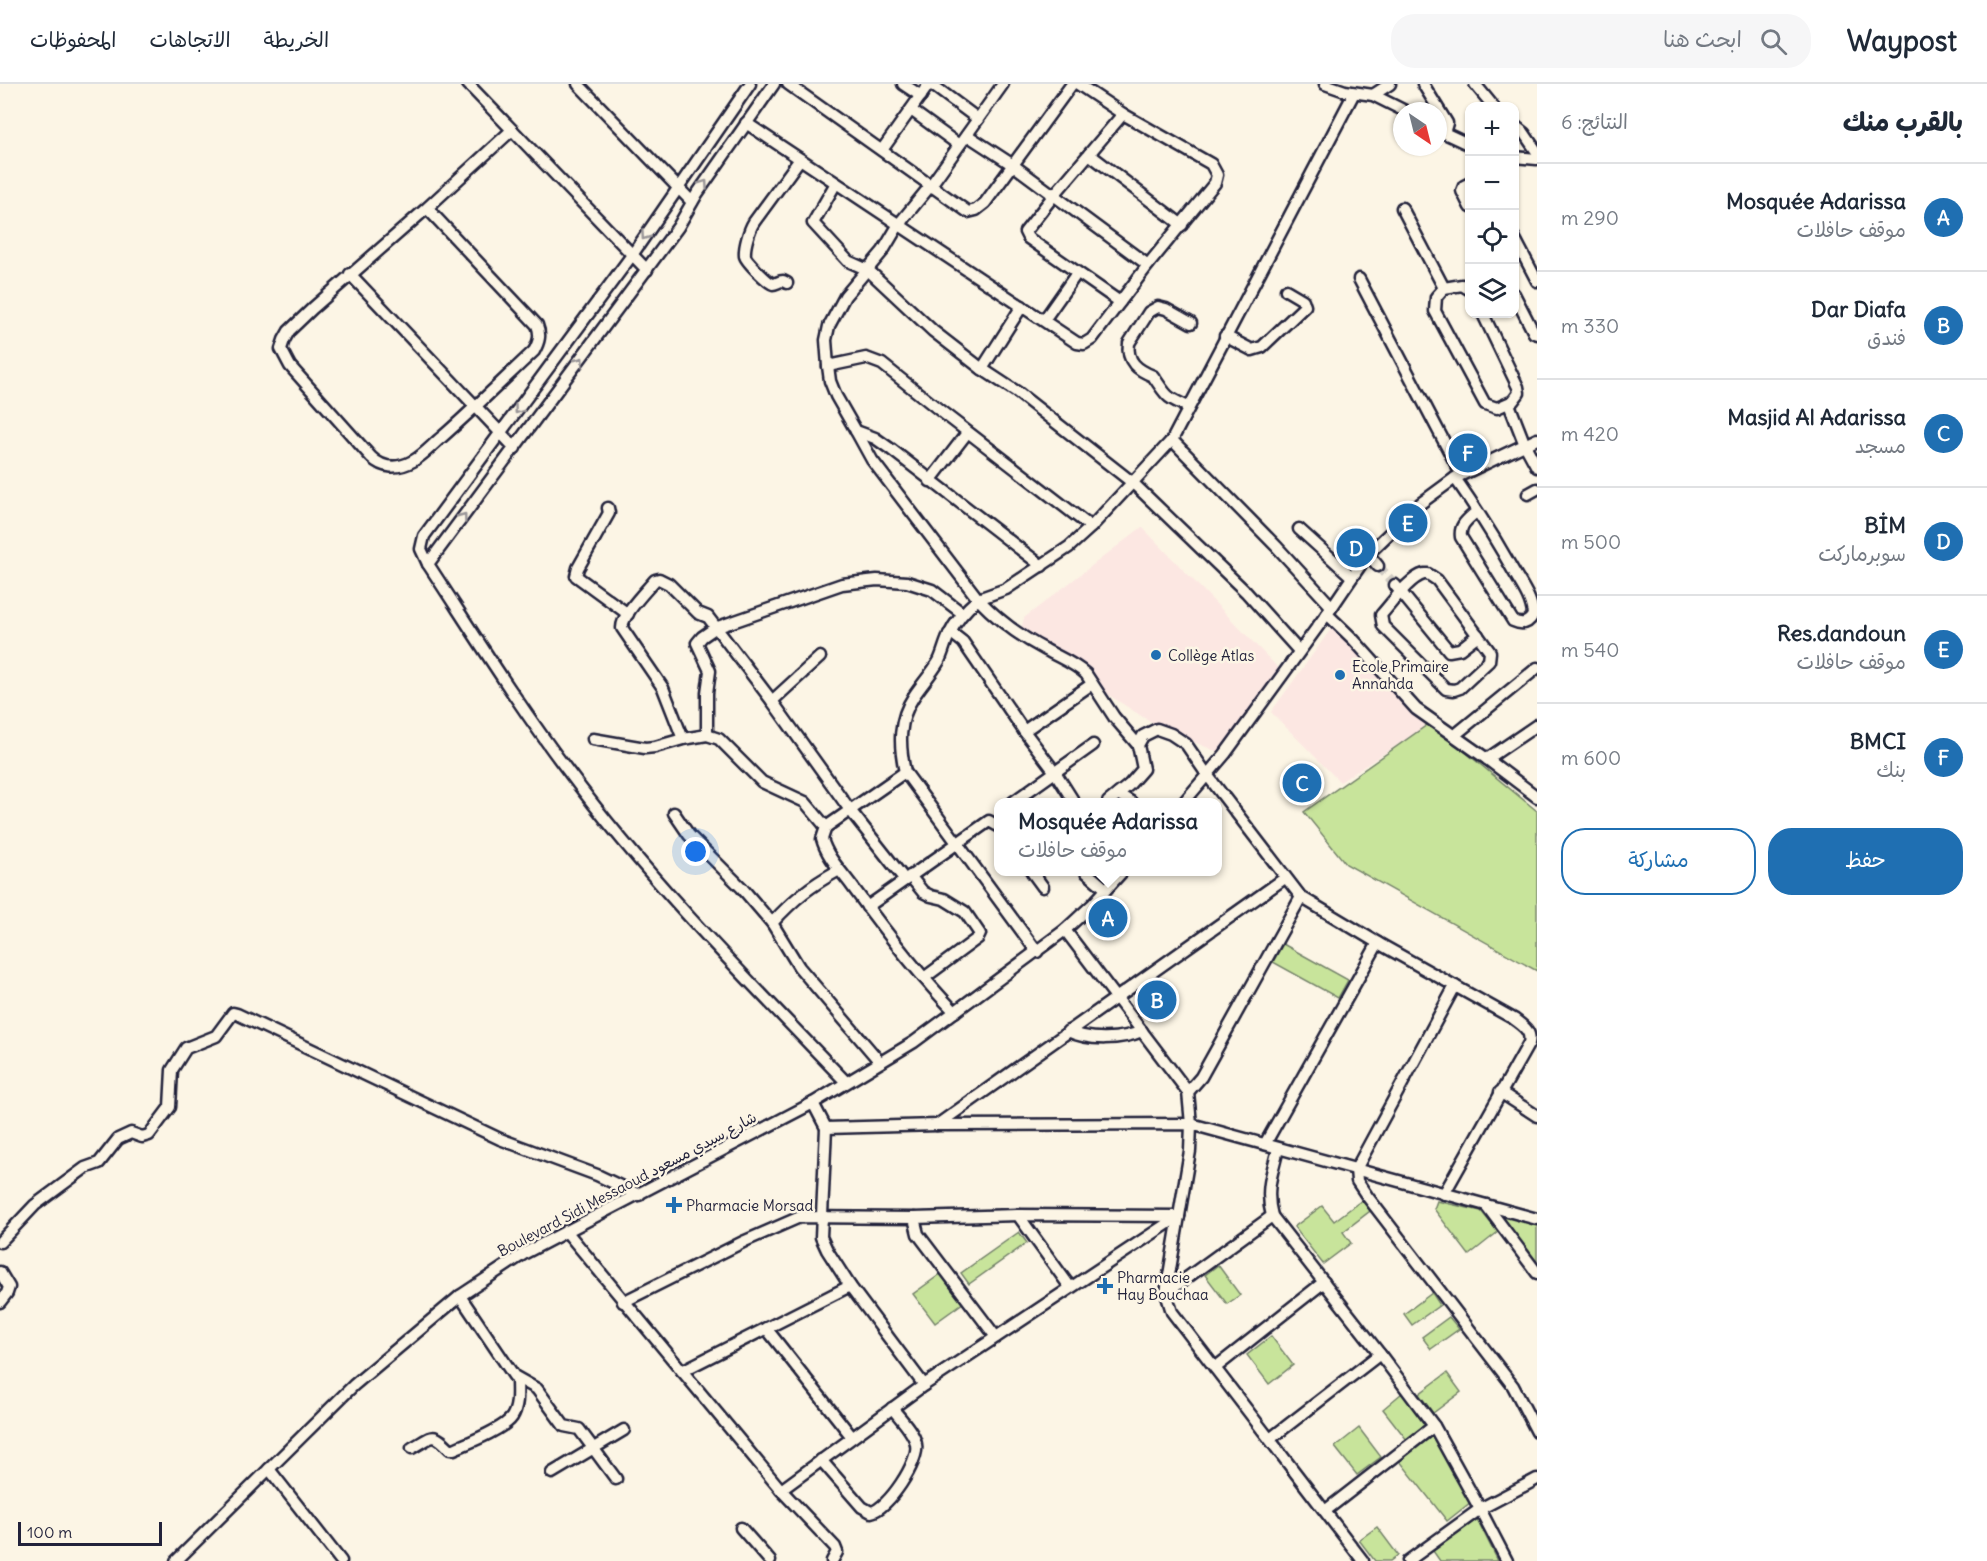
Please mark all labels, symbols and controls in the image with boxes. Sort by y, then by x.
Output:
search box [1391,14,1811,68]
text: Waypost [1847,23,1957,59]
text: ابحث هنا [1663,25,1742,53]
icon: search [1757,25,1790,58]
text: المحفوظات [30,26,116,53]
text: الاتجاهات [149,26,231,53]
text: الخريطة [264,26,329,53]
north arrow [1393,102,1447,156]
map controls [1465,102,1519,318]
button: + [1465,102,1519,156]
text: بالقرب منك [1843,105,1963,138]
text: النتائج: 6 [1561,109,1628,134]
button: − [1465,156,1519,210]
one-way arrow [697,180,708,191]
text: Mosquée Adarissa [1726,187,1906,215]
text: 290 m [1561,205,1619,230]
text: A [1937,205,1950,230]
button: locate [1465,210,1519,264]
text: موقف حافلات [1796,217,1906,242]
one-way arrow [641,229,652,240]
button: layers [1465,264,1519,318]
text: Dar Diafa [1811,295,1906,323]
text: 330 m [1561,313,1619,338]
text: B [1937,313,1950,338]
text: فندق [1867,325,1906,350]
one-way arrow [572,356,583,367]
text: Masjid Al Adarissa [1727,403,1906,431]
one-way arrow [514,404,525,415]
text: 420 m [1561,421,1619,446]
text: C [1937,421,1950,446]
pin: F [1448,430,1488,476]
text: مسجد [1855,433,1906,458]
pin: E [1388,500,1428,546]
text: BİM [1864,511,1906,539]
one-way arrow [456,513,467,524]
pin: D [1336,526,1376,570]
text: 500 m [1561,529,1621,554]
text: D [1936,529,1951,554]
text: سوبرماركت [1818,541,1906,566]
text: Res.dandoun [1777,619,1906,647]
text: 540 m [1561,637,1620,662]
text: E [1938,637,1949,662]
place label: Collège Atlas [1168,646,1254,665]
marker: Collège Atlas [1149,648,1163,662]
text: موقف حافلات [1796,649,1906,674]
place label: Ecole Primaire Annahda [1352,657,1449,693]
marker: Ecole Primaire Annahda [1333,668,1347,682]
text: BMCI [1850,727,1906,755]
text: 600 m [1561,745,1621,770]
text: F [1938,745,1949,770]
text: بنك [1876,757,1906,782]
pin: C [1282,760,1322,806]
popup [994,798,1222,876]
text: Mosquée Adarissa [1018,807,1198,835]
button: مشاركة [1561,828,1756,895]
button: حفظ [1768,828,1963,895]
your location [681,837,710,866]
text: موقف حافلات [1018,837,1128,862]
pin: A [1088,896,1128,940]
pin: B [1138,978,1176,1022]
street label: Boulevard Sidi Messaoud شارع سيدي مسعود [494,1107,761,1262]
place label: Pharmacie Morsad [686,1196,814,1215]
marker: Pharmacie Morsad [667,1198,681,1212]
place label: Pharmacie Hay Bouchaa [1117,1268,1209,1304]
marker: Pharmacie Hay Bouchaa [1098,1279,1112,1293]
scale bar [18,1519,162,1546]
text: 100 m [27,1522,72,1542]

